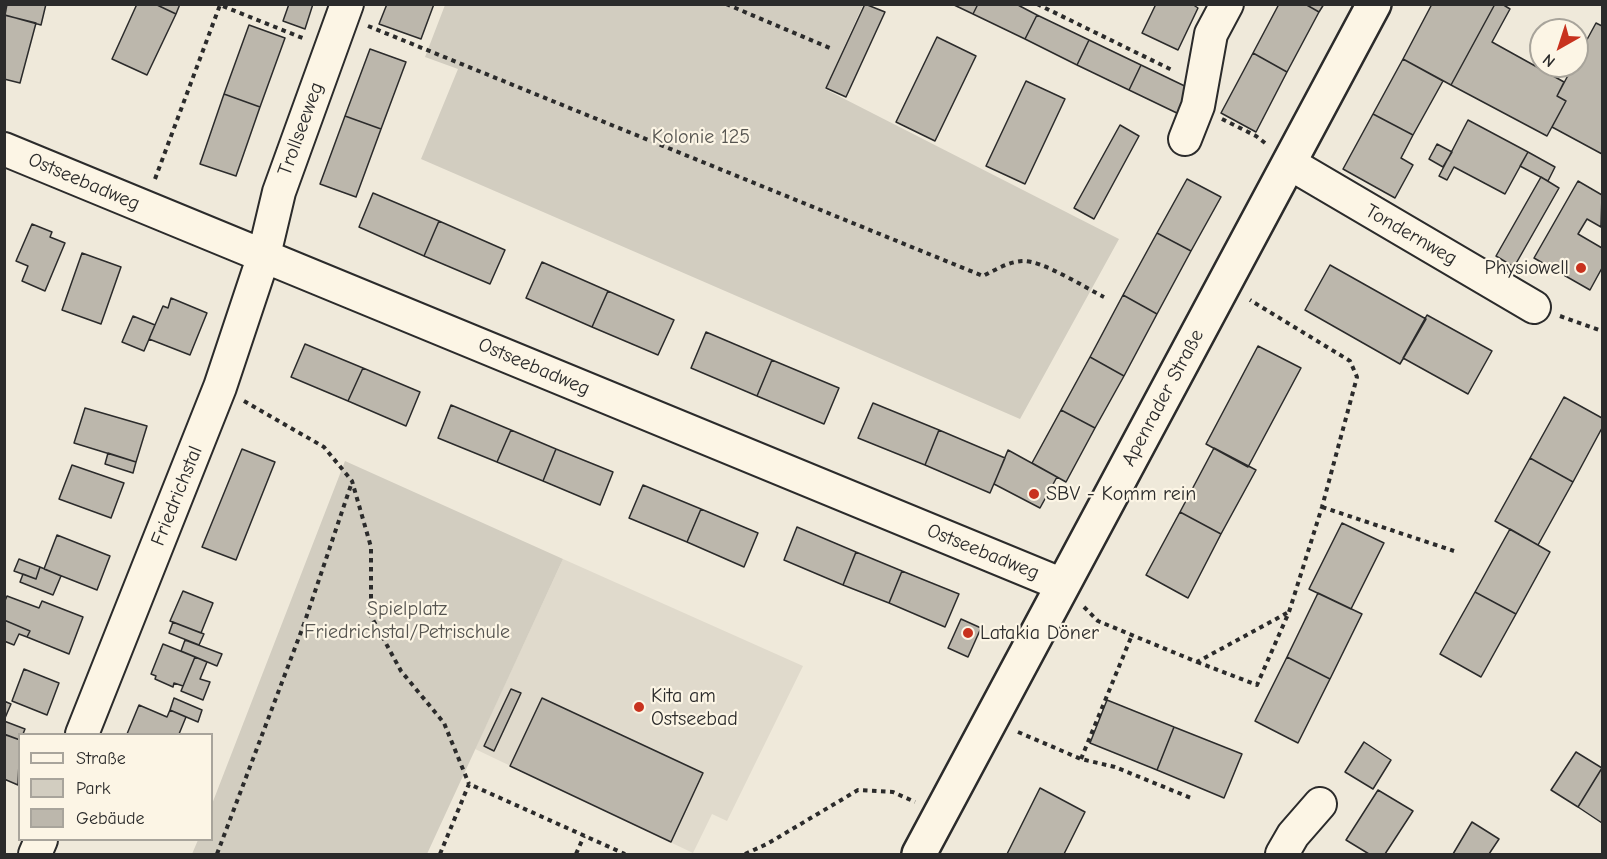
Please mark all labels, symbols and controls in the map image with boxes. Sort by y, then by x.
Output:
north arrow [1529,18,1589,78]
text: N [1539,50,1559,71]
street label: Trollseeweg [273,79,329,179]
park label: Kolonie 125 [652,125,750,149]
street label: Ostseebadweg [25,148,143,216]
street label: Tondernweg [1361,199,1461,271]
place label: Physiowell [1484,256,1569,280]
marker: Physiowell [1574,261,1588,275]
street label: Apenrader Straße [1117,325,1209,471]
street label: Ostseebadweg [475,333,593,401]
street label: Friedrichstal [146,443,208,549]
place label: SBV - Komm rein [1046,482,1196,506]
marker: SBV - Komm rein [1027,487,1041,501]
street label: Ostseebadweg [923,519,1043,585]
park label: Spielplatz Friedrichstal/Petrischule [304,597,510,644]
place label: Latakia Döner [980,621,1099,645]
marker: Latakia Döner [961,626,975,640]
place label: Kita am Ostseebad [651,684,738,731]
marker: Kita am Ostseebad [632,700,646,714]
legend [18,733,213,841]
text: Straße [76,748,126,769]
text: Park [76,778,110,799]
text: Gebäude [76,808,145,829]

